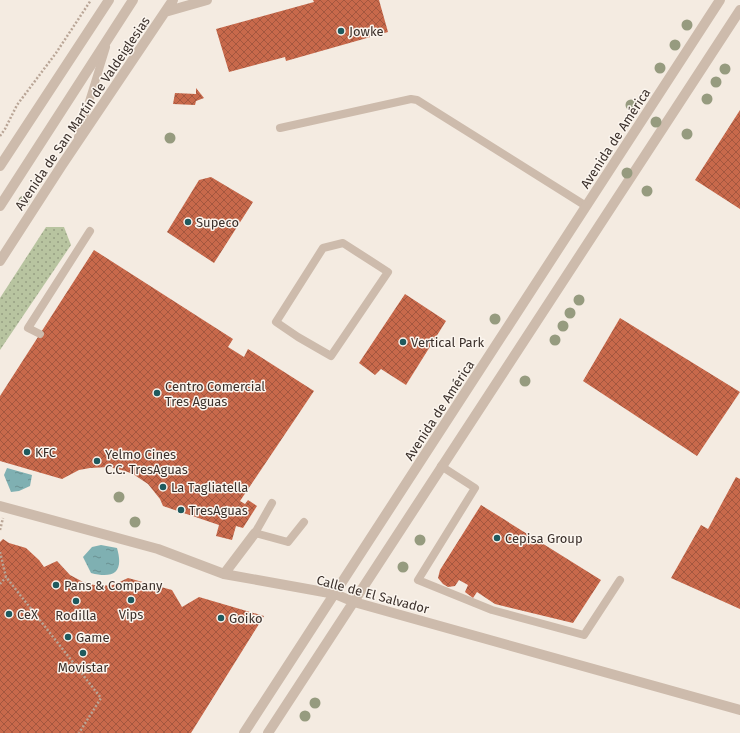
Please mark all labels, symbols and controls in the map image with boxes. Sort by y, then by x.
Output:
street label: Avenida de San Martín de Valdeiglesias [12,14,153,213]
place label: Jowke [349,24,384,39]
marker: Jowke [336,26,346,36]
street label: Avenida de América [577,85,653,191]
place label: Supeco [196,215,239,230]
marker: Supeco [183,217,193,227]
place label: Vertical Park [411,335,485,350]
marker: Vertical Park [398,337,408,347]
street label: Avenida de América [401,357,477,463]
place label: Centro Comercial Tres Aguas [165,379,265,409]
marker: Centro Comercial Tres Aguas [152,388,162,398]
place label: KFC [35,445,57,460]
marker: KFC [22,447,32,457]
place label: Yelmo Cines C.C. TresAguas [105,447,188,477]
marker: Yelmo Cines C.C. TresAguas [92,456,102,466]
place label: La Tagliatella [171,480,248,495]
marker: La Tagliatella [158,482,168,492]
place label: TresAguas [189,503,248,518]
marker: TresAguas [176,505,186,515]
place label: Cepisa Group [505,531,583,546]
marker: Cepisa Group [492,533,502,543]
street label: Calle de El Salvador [315,572,431,617]
place label: Pans & Company [64,578,163,593]
marker: Pans & Company [51,580,61,590]
marker: Vips [126,595,136,605]
marker: Rodilla [71,596,81,606]
place label: CeX [17,607,38,622]
place label: Vips [119,607,143,622]
place label: Rodilla [55,608,97,623]
marker: CeX [4,609,14,619]
place label: Goiko [229,611,263,626]
marker: Goiko [216,613,226,623]
place label: Game [76,630,110,645]
marker: Game [63,632,73,642]
marker: Movistar [78,648,88,658]
place label: Movistar [58,660,108,675]

